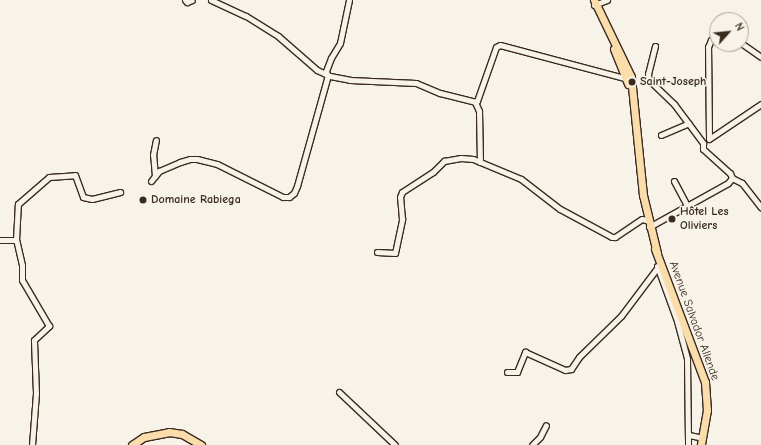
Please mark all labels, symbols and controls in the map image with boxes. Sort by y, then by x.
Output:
north arrow [709,12,749,52]
text: N [732,21,747,33]
place label: Saint-Joseph [640,75,706,89]
marker: Saint-Joseph [627,77,637,87]
place label: Domaine Rabiega [151,193,241,207]
marker: Domaine Rabiega [138,195,148,205]
place label: Hôtel Les Oliviers [680,205,729,233]
marker: Hôtel Les Oliviers [667,214,677,224]
street label: Avenue Salvador Allende [666,259,722,383]

